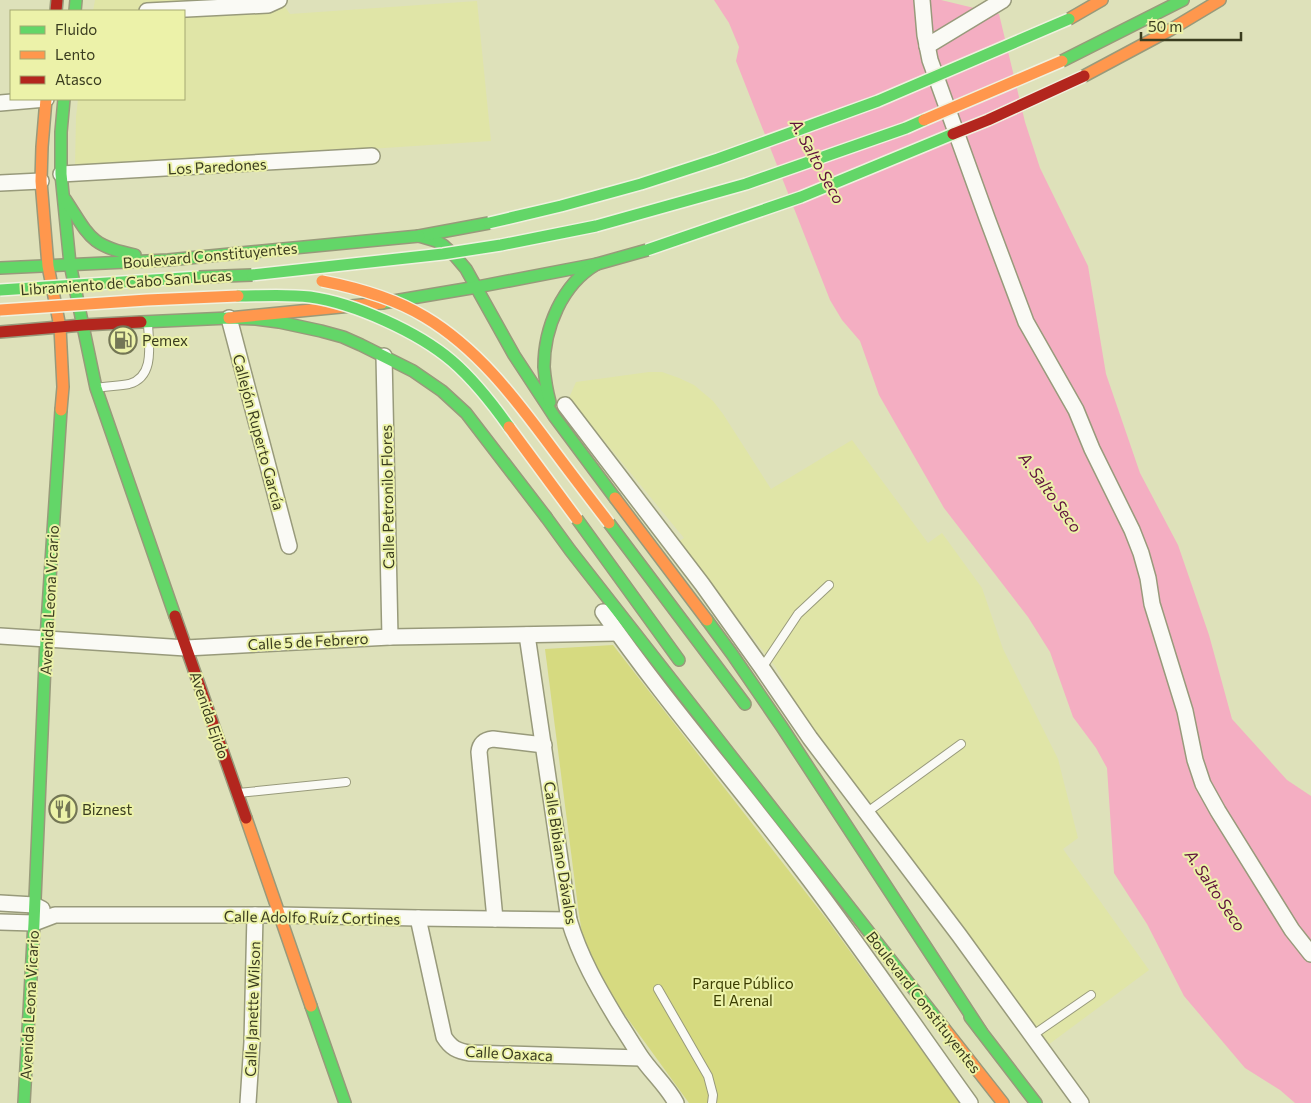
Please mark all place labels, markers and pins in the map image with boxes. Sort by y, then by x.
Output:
fuel station icon: Pemex [108,325,138,355]
place label: Pemex [142,331,188,349]
restaurant icon: Biznest [48,794,78,824]
place label: Biznest [82,800,132,818]

